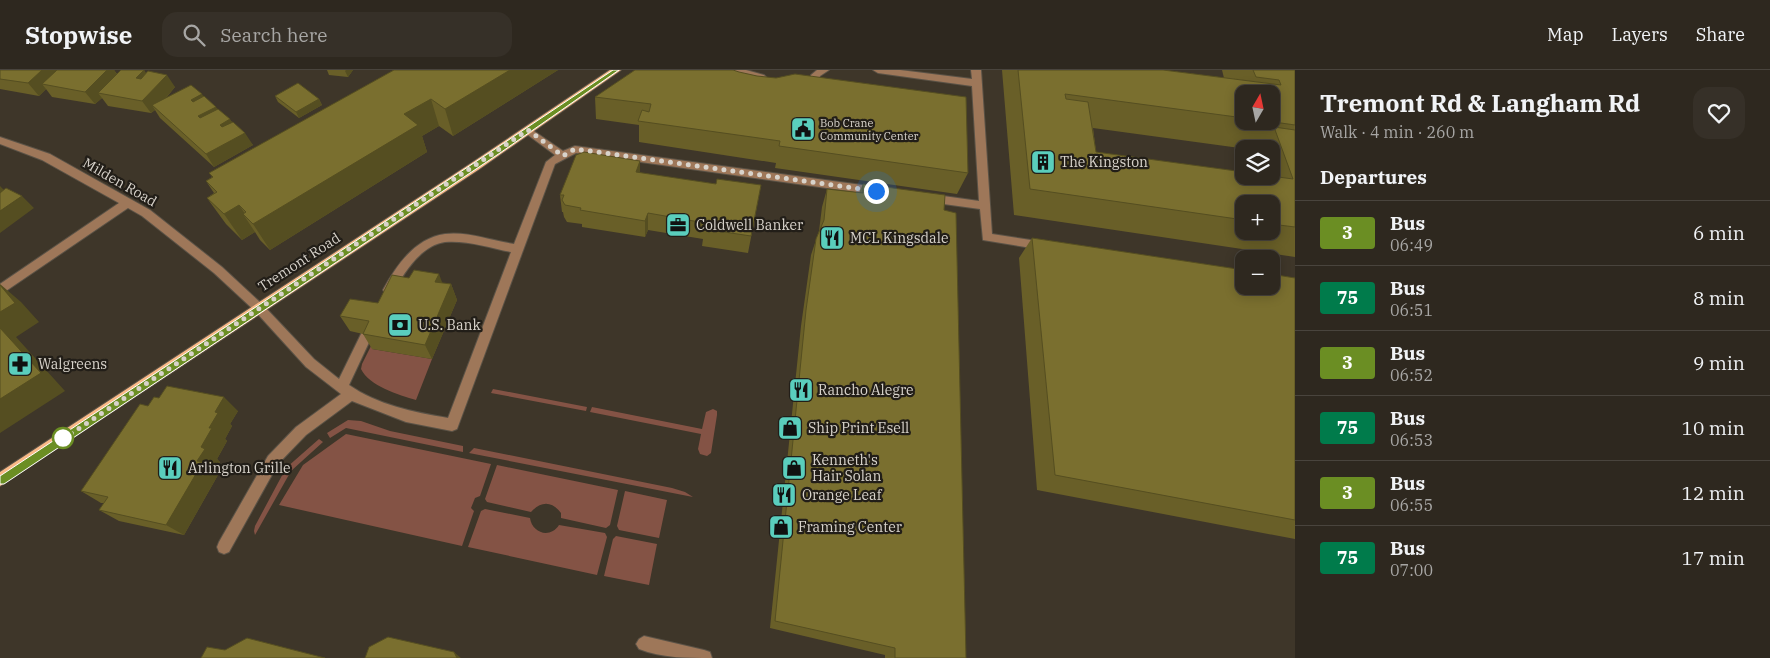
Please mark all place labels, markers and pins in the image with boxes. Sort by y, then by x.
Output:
public building icon: Bob Crane Community Center [790,116,816,142]
place label: Bob Crane Community Center [820,116,919,143]
building icon: The Kingston [1030,149,1056,175]
place label: The Kingston [1060,153,1148,171]
office icon: Coldwell Banker [665,212,691,238]
place label: Coldwell Banker [696,216,804,234]
restaurant icon: MCL Kingsdale [819,225,845,251]
place label: MCL Kingsdale [850,229,948,247]
bank icon: U.S. Bank [387,312,413,338]
place label: U.S. Bank [418,316,482,334]
pharmacy icon: Walgreens [7,351,33,377]
place label: Walgreens [38,355,107,373]
restaurant icon: Rancho Alegre [788,377,814,403]
place label: Rancho Alegre [818,381,914,399]
shop icon: Ship Print Esell [777,415,803,441]
place label: Ship Print Esell [808,419,909,437]
unlabelled marker [52,427,74,449]
place label: Kenneth's Hair Solan [812,451,881,485]
restaurant icon: Arlington Grille [157,455,183,481]
shop icon: Kenneth's Hair Solan [781,455,807,481]
place label: Arlington Grille [188,459,291,477]
restaurant icon: Orange Leaf [771,482,797,508]
place label: Orange Leaf [802,486,883,504]
shop icon: Framing Center [768,514,794,540]
place label: Framing Center [798,518,903,536]

